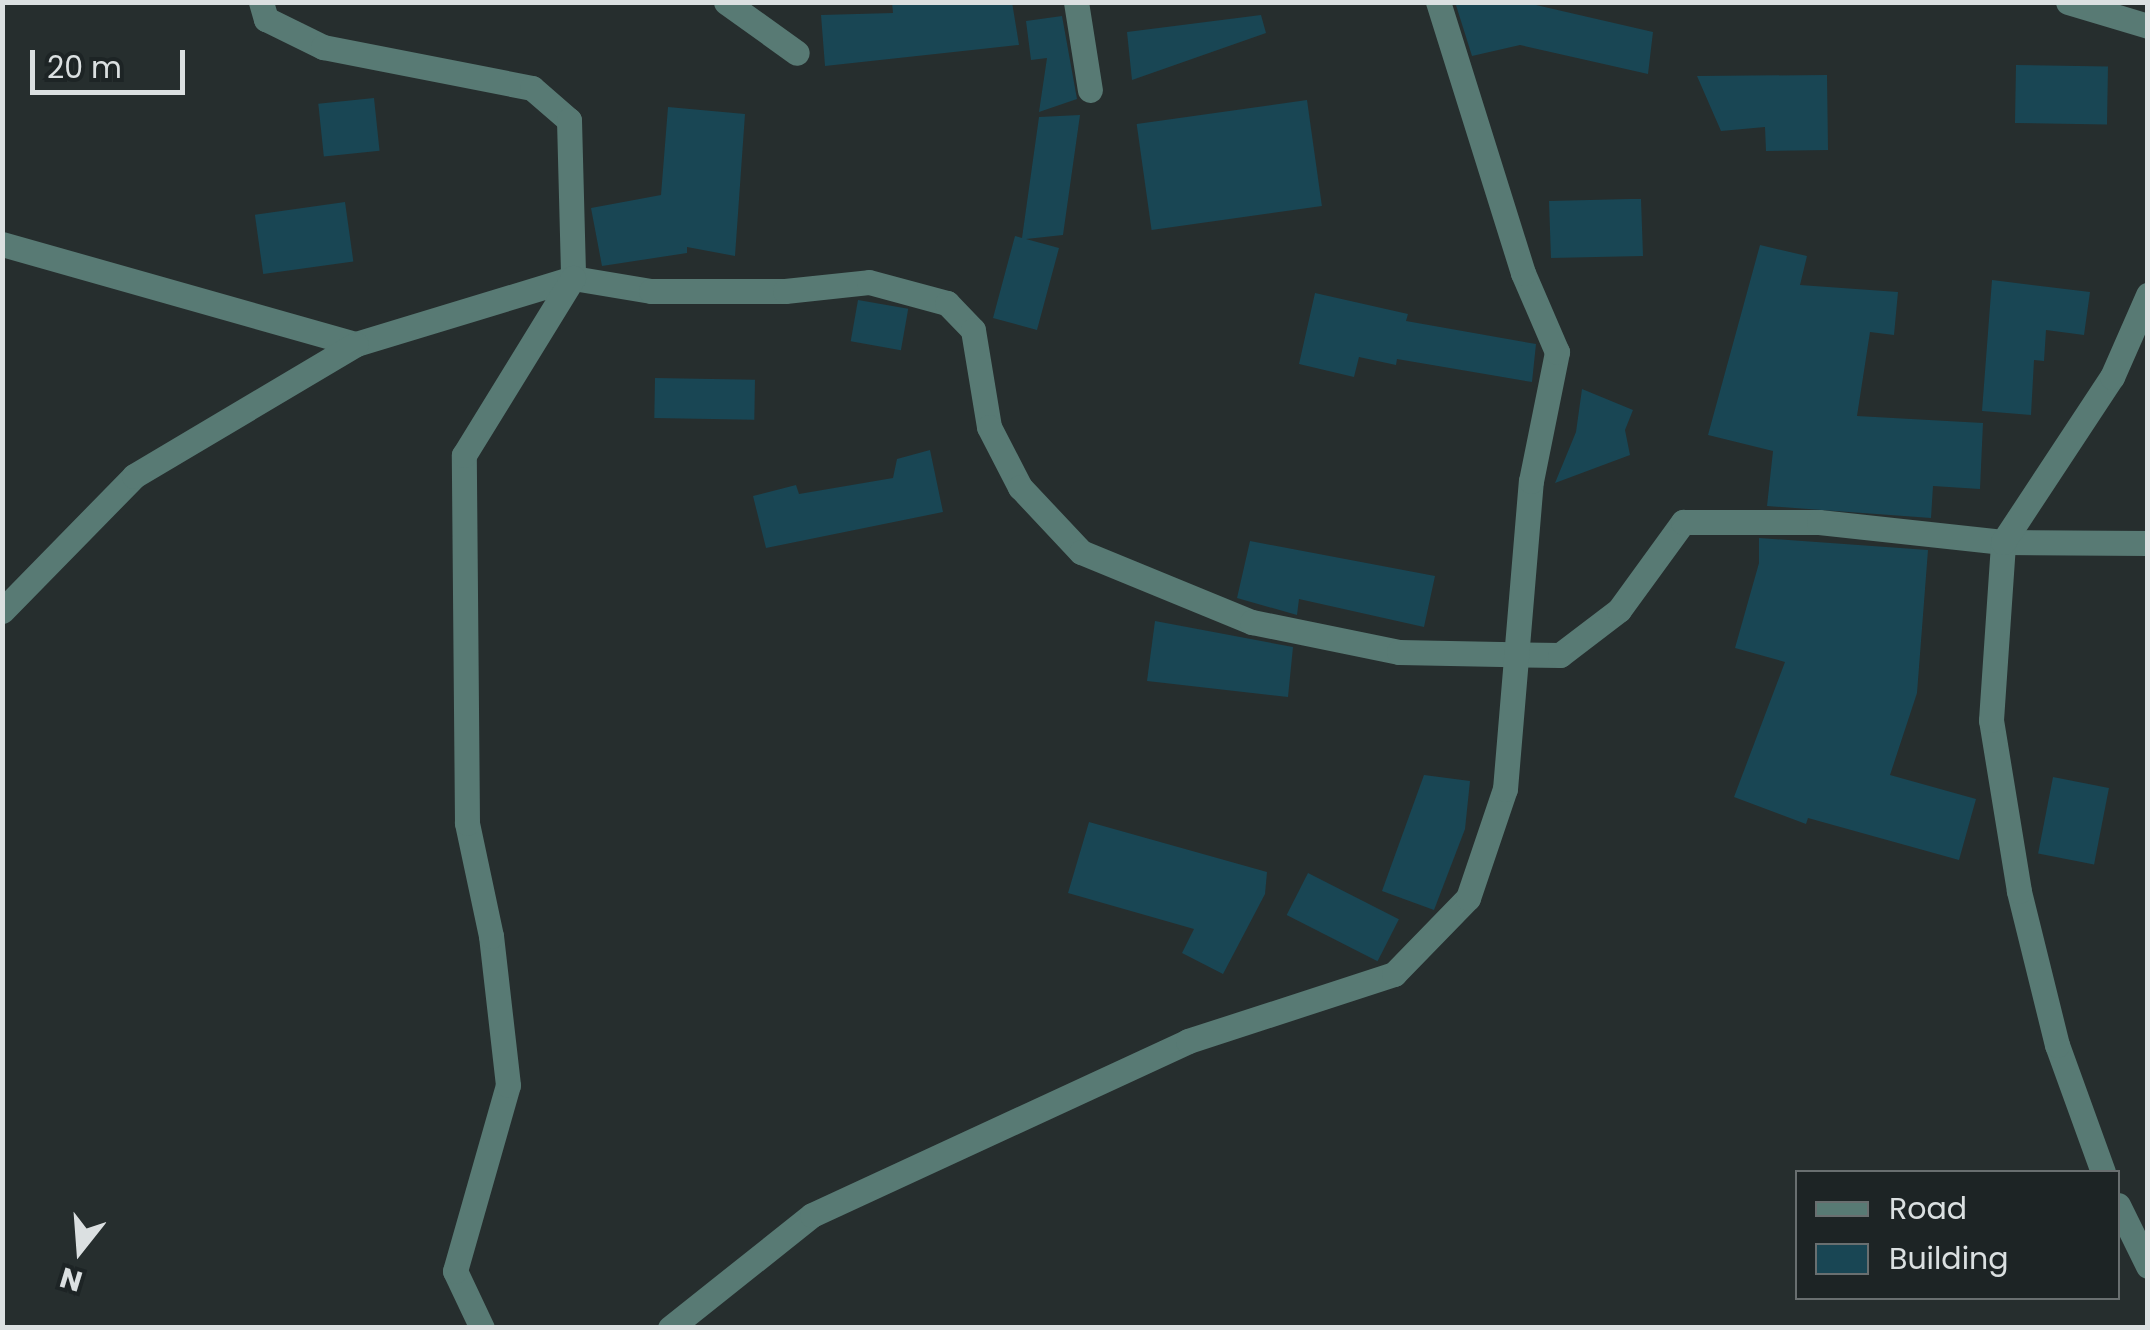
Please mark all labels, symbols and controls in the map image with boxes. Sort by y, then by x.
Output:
scale bar [35,30,190,92]
text: 20 m [47,46,122,89]
legend [1795,1170,2120,1300]
text: Road [1889,1187,1967,1230]
north arrow [30,1200,130,1300]
text: Building [1889,1237,2009,1280]
text: N [55,1257,87,1301]

